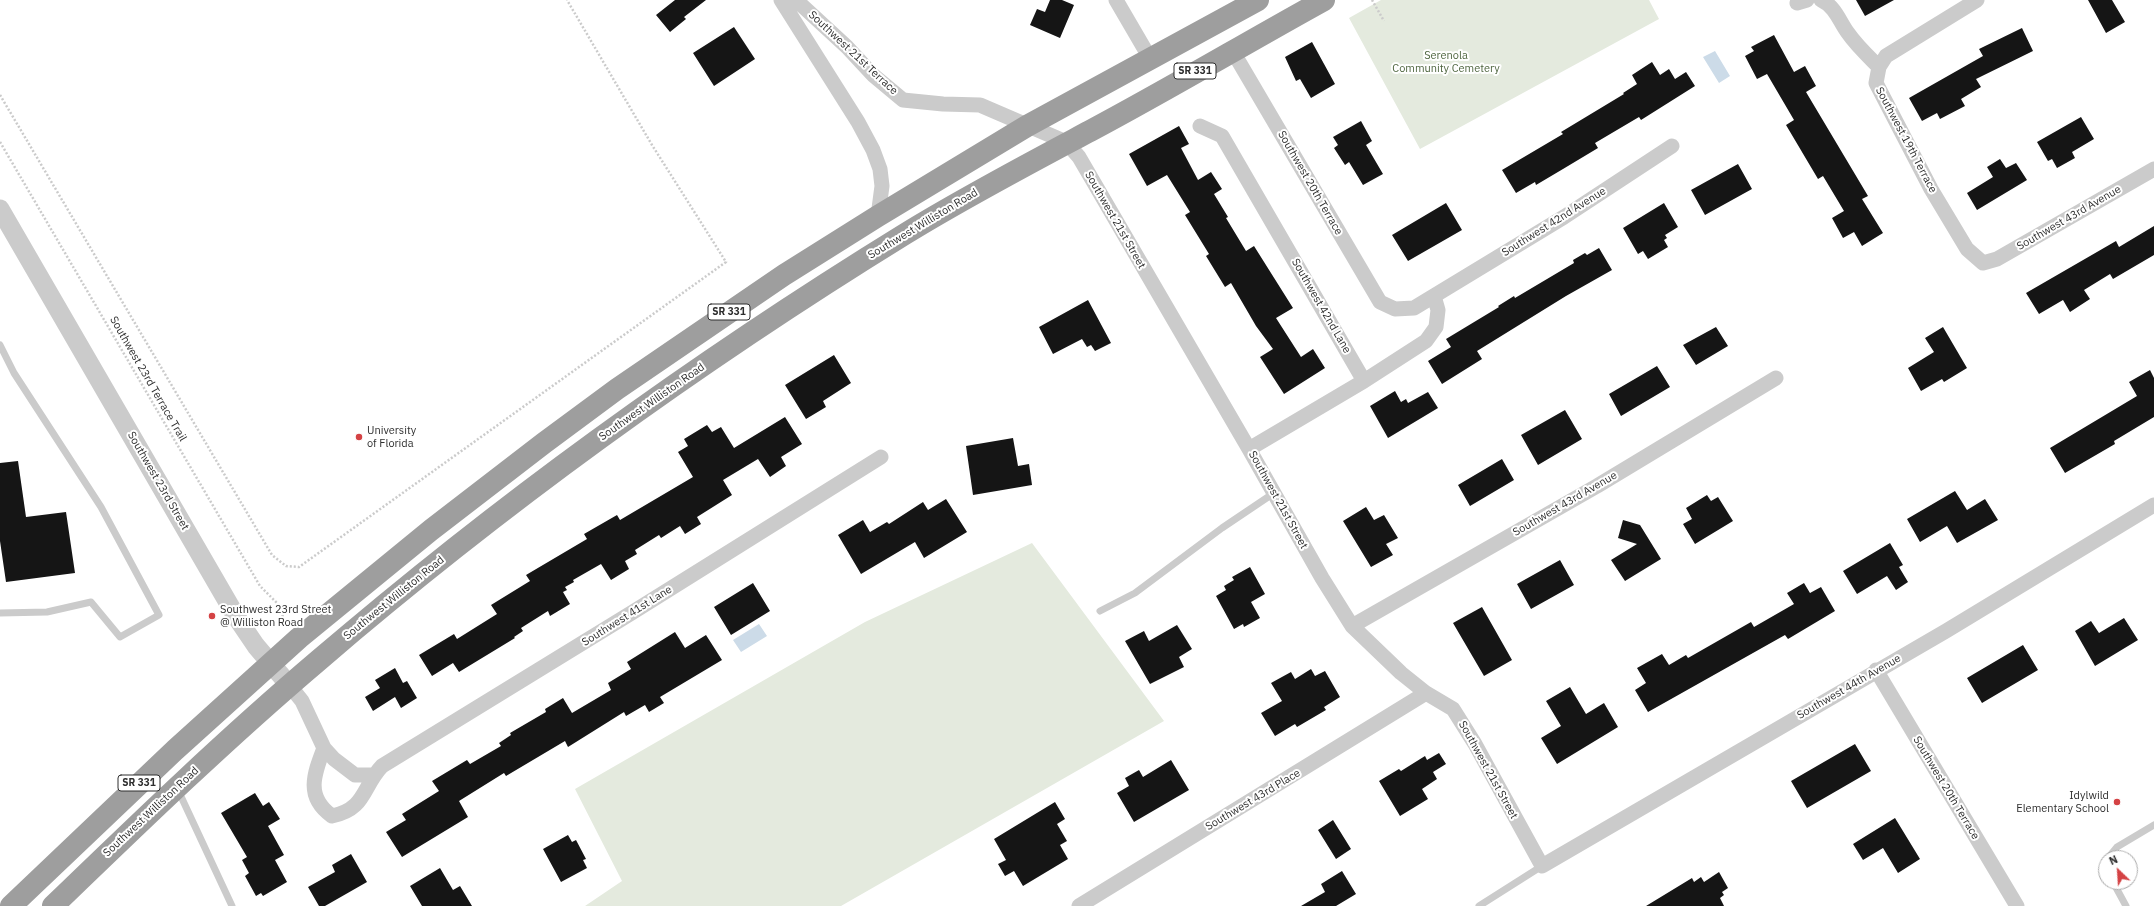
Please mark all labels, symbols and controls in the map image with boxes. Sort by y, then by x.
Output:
street label: Southwest 21st Terrace [806,8,900,98]
park label: Serenola Community Cemetery [1392,49,1500,75]
road number: SR 331 [1174,63,1216,79]
street label: Southwest 19th Terrace [1872,85,1940,195]
street label: Southwest 20th Terrace [1275,129,1345,237]
street label: Southwest 21st Street [1082,169,1148,271]
street label: Southwest 43rd Avenue [2015,183,2123,253]
street label: Southwest 42nd Avenue [1500,185,1608,259]
street label: Southwest Williston Road [866,186,980,262]
street label: Southwest 42nd Lane [1289,256,1353,356]
road number: SR 331 [708,304,750,320]
street label: Southwest 23rd Terrace Trail [107,314,189,444]
street label: Southwest Williston Road [597,361,707,443]
place label: University of Florida [367,424,416,450]
street label: Southwest 23rd Street [124,429,192,533]
marker: University of Florida [354,432,364,442]
street label: Southwest 21st Street [1246,449,1310,551]
street label: Southwest 43rd Avenue [1511,469,1619,539]
street label: Southwest Williston Road [341,553,447,643]
street label: Southwest 41st Lane [580,583,674,649]
place label: Southwest 23rd Street @ Williston Road [220,603,331,629]
marker: Southwest 23rd Street @ Williston Road [207,611,217,621]
street label: Southwest 44th Avenue [1795,652,1903,722]
street label: Southwest 21st Street [1456,719,1520,821]
street label: Southwest 20th Terrace [1910,734,1982,842]
street label: Southwest Williston Road [101,764,201,860]
street label: Southwest 43rd Place [1203,766,1303,834]
road number: SR 331 [118,775,160,791]
place label: Idylwild Elementary School [2016,789,2109,815]
marker: Idylwild Elementary School [2112,797,2122,807]
north arrow [2098,850,2138,890]
text: N [2107,852,2120,868]

